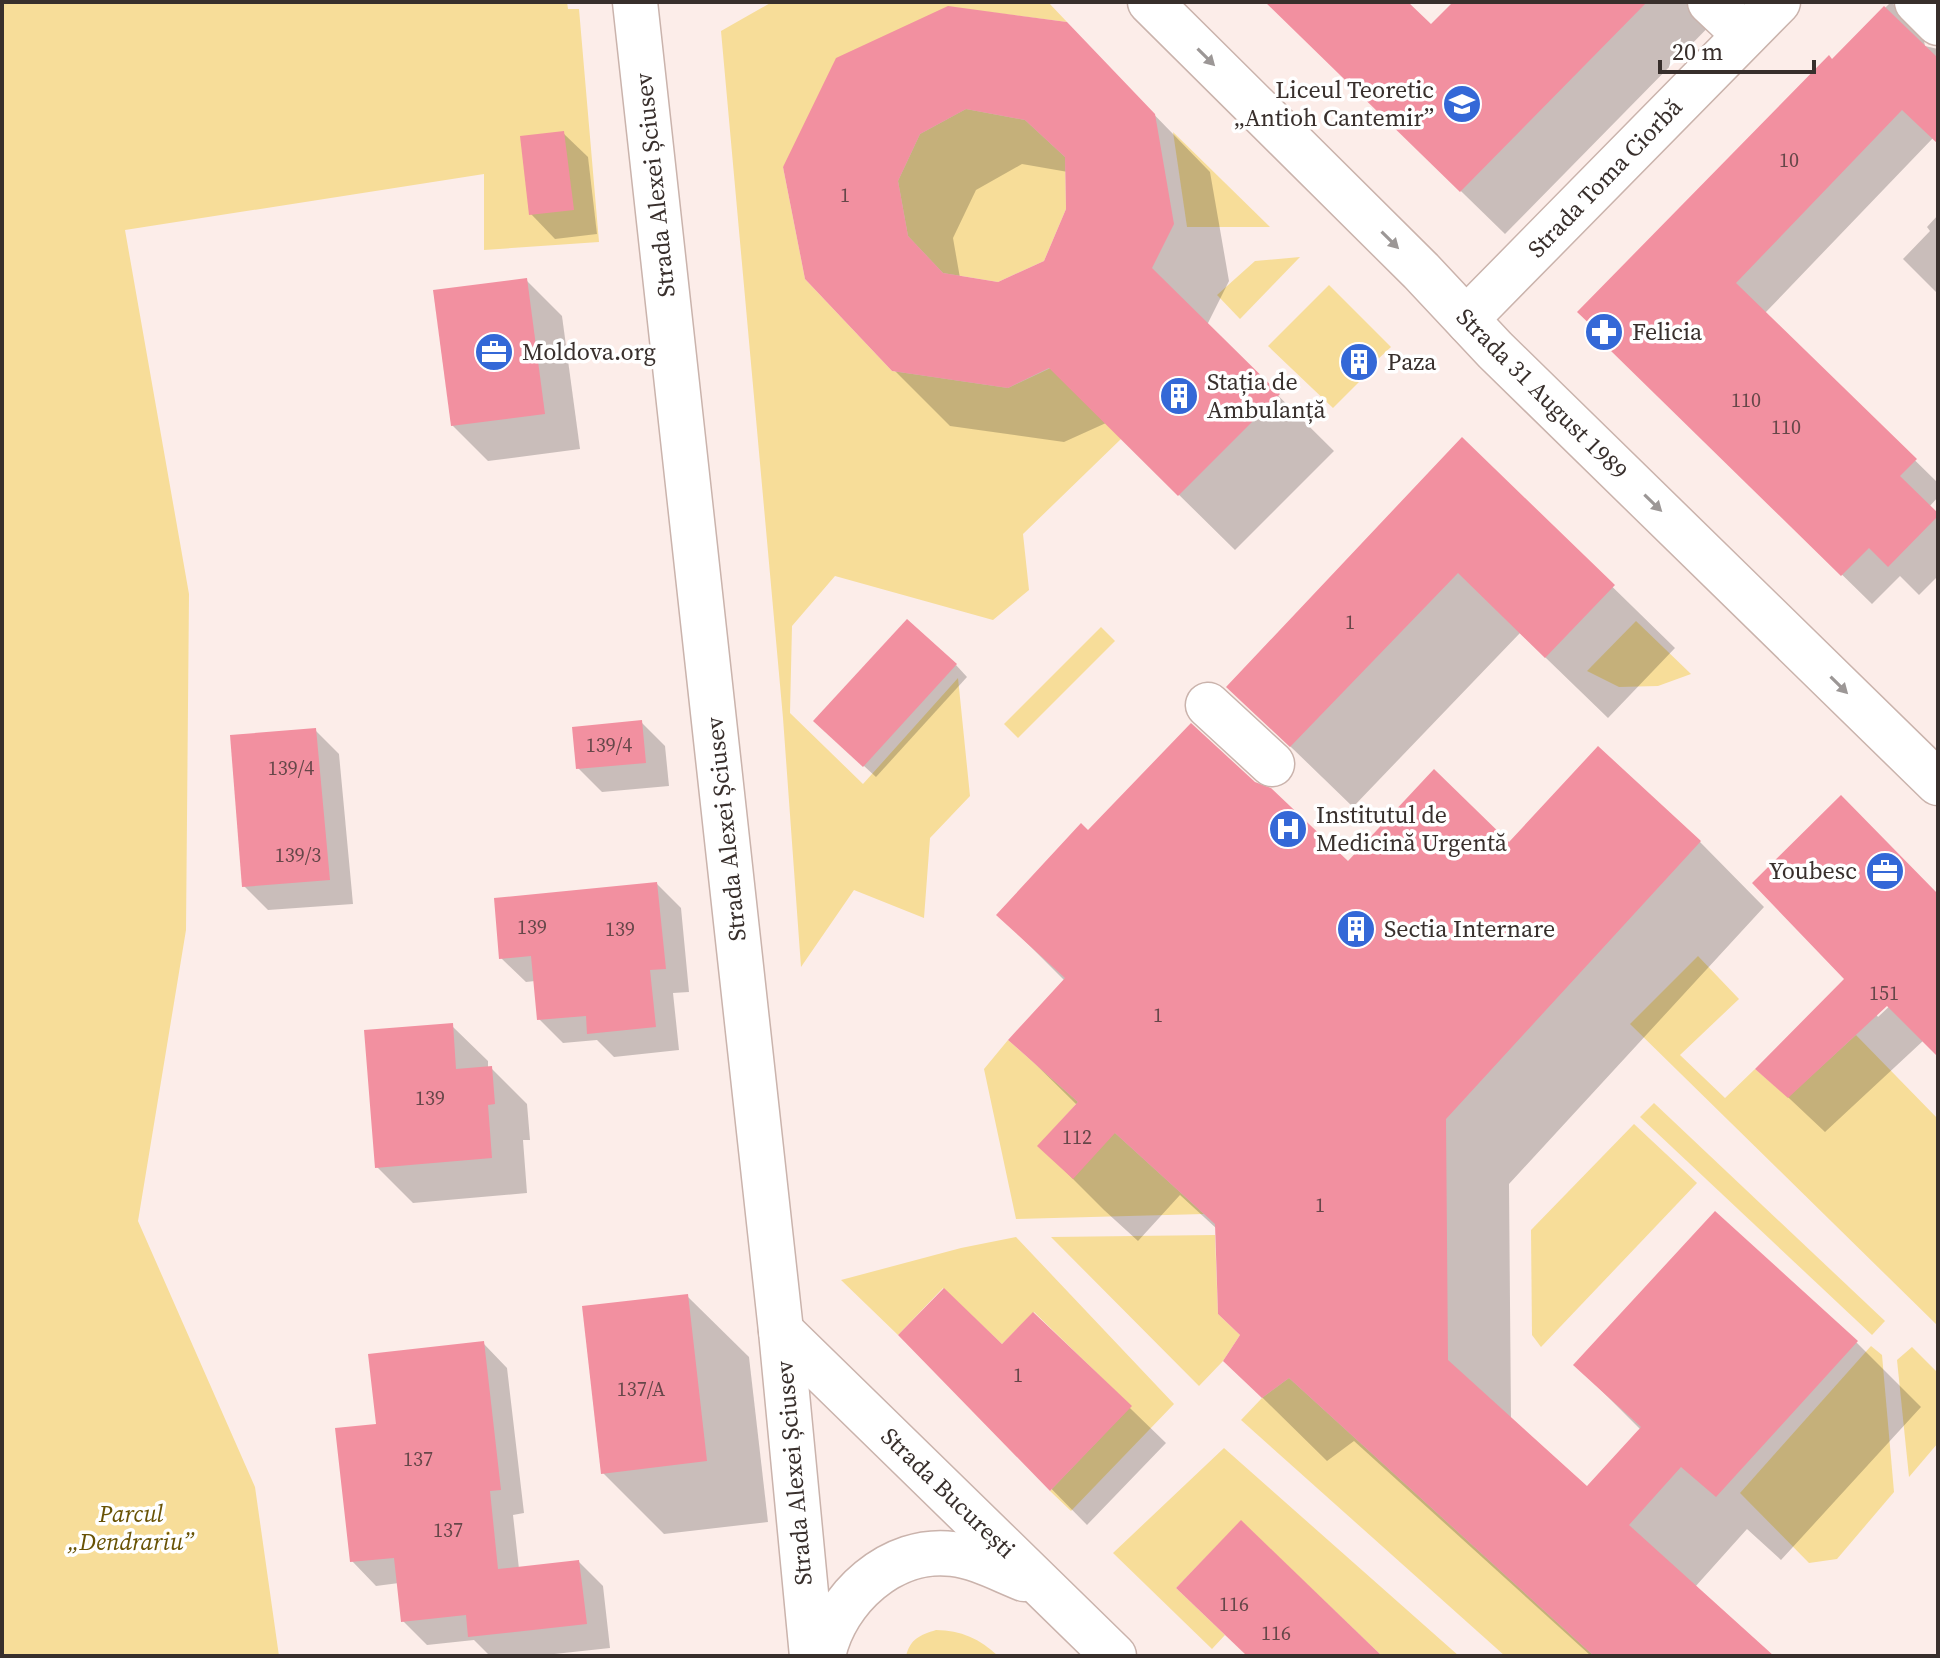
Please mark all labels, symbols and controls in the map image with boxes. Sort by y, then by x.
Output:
scale bar [1660,24,1814,74]
text: 20 m [1672,35,1723,68]
one-way arrow [1196,47,1215,66]
street label: Strada Alexei Șciusev [626,71,683,299]
place label: Liceul Teoretic „Antioh Cantemir” [1234,73,1434,134]
school or university icon: Liceul Teoretic „Antioh Cantemir” [1441,83,1483,125]
street label: Strada Toma Ciorbă [1520,90,1690,264]
house number: 10 [1779,146,1799,174]
house number: 1 [840,181,850,209]
one-way arrow [1380,230,1399,249]
street label: Strada 31 August 1989 [1449,301,1635,487]
pharmacy icon: Felicia [1583,311,1625,353]
place label: Felicia [1632,315,1703,348]
office icon: Moldova.org [473,331,515,373]
place label: Moldova.org [522,335,656,368]
building icon: Paza [1338,341,1380,383]
place label: Paza [1387,345,1437,378]
place label: Stația de Ambulanță [1207,365,1326,426]
building icon: Stația de Ambulanță [1158,375,1200,417]
house number: 110 [1731,386,1761,414]
house number: 110 [1771,413,1801,441]
one-way arrow [1643,494,1662,512]
house number: 1 [1345,608,1355,636]
one-way arrow [1829,675,1848,694]
street label: Strada Alexei Șciusev [697,715,754,943]
house number: 139/4 [586,731,632,759]
house number: 139/4 [268,754,314,782]
place label: Institutul de Medicină Urgentă [1316,798,1508,859]
hospital icon: Institutul de Medicină Urgentă [1267,808,1309,850]
house number: 139/3 [275,841,321,869]
office icon: Youbesc [1864,850,1906,892]
place label: Youbesc [1769,854,1857,887]
building icon: Sectia Internare [1335,908,1377,950]
place label: Sectia Internare [1384,912,1555,945]
house number: 139 [517,913,547,941]
house number: 139 [605,915,635,943]
house number: 151 [1869,979,1899,1007]
house number: 1 [1153,1001,1163,1029]
house number: 139 [415,1084,445,1112]
house number: 112 [1062,1123,1092,1151]
house number: 1 [1315,1191,1325,1219]
street label: Strada Alexei Șciusev [767,1359,820,1587]
house number: 1 [1013,1361,1023,1389]
house number: 137/A [617,1375,666,1403]
street label: Strada București [874,1420,1023,1565]
house number: 137 [403,1445,433,1473]
park label: Parcul „Dendrariu” [67,1497,195,1558]
house number: 137 [433,1516,463,1544]
house number: 116 [1219,1590,1249,1618]
house number: 116 [1261,1619,1291,1647]

